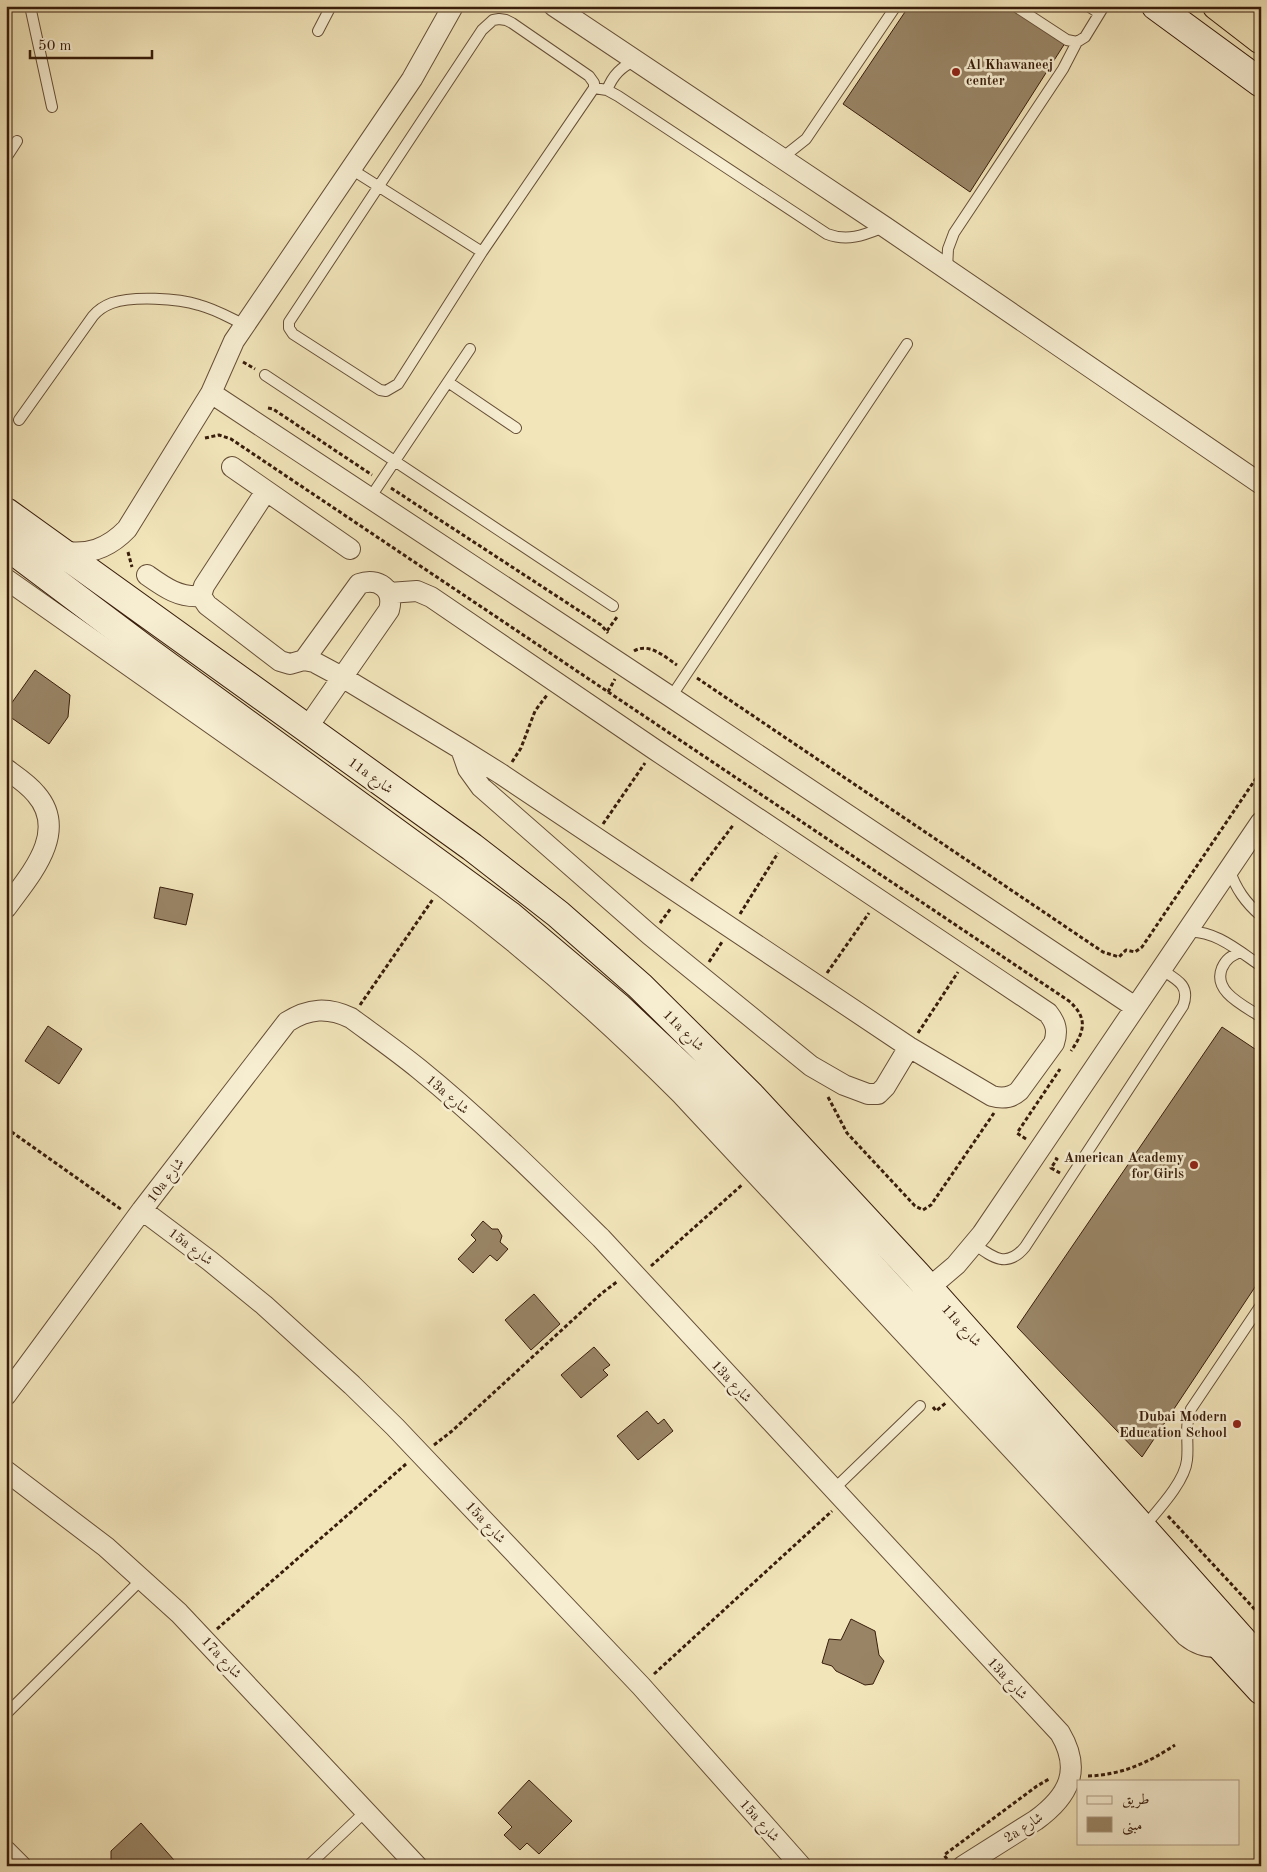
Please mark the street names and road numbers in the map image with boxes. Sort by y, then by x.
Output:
street label: 11a شارع [343,755,395,800]
street label: 11a شارع [657,1008,706,1057]
street label: 13a شارع [421,1073,471,1120]
street label: 10a شارع [145,1156,190,1208]
street label: 15a شارع [163,1226,215,1271]
street label: 11a شارع [936,1302,984,1352]
street label: 13a شارع [706,1358,754,1408]
street label: 15a شارع [460,1499,508,1549]
street label: 17a شارع [196,1634,244,1684]
street label: 13a شارع [982,1655,1030,1705]
street label: 15a شارع [734,1797,782,1847]
street label: 2a شارع [1002,1810,1048,1849]

